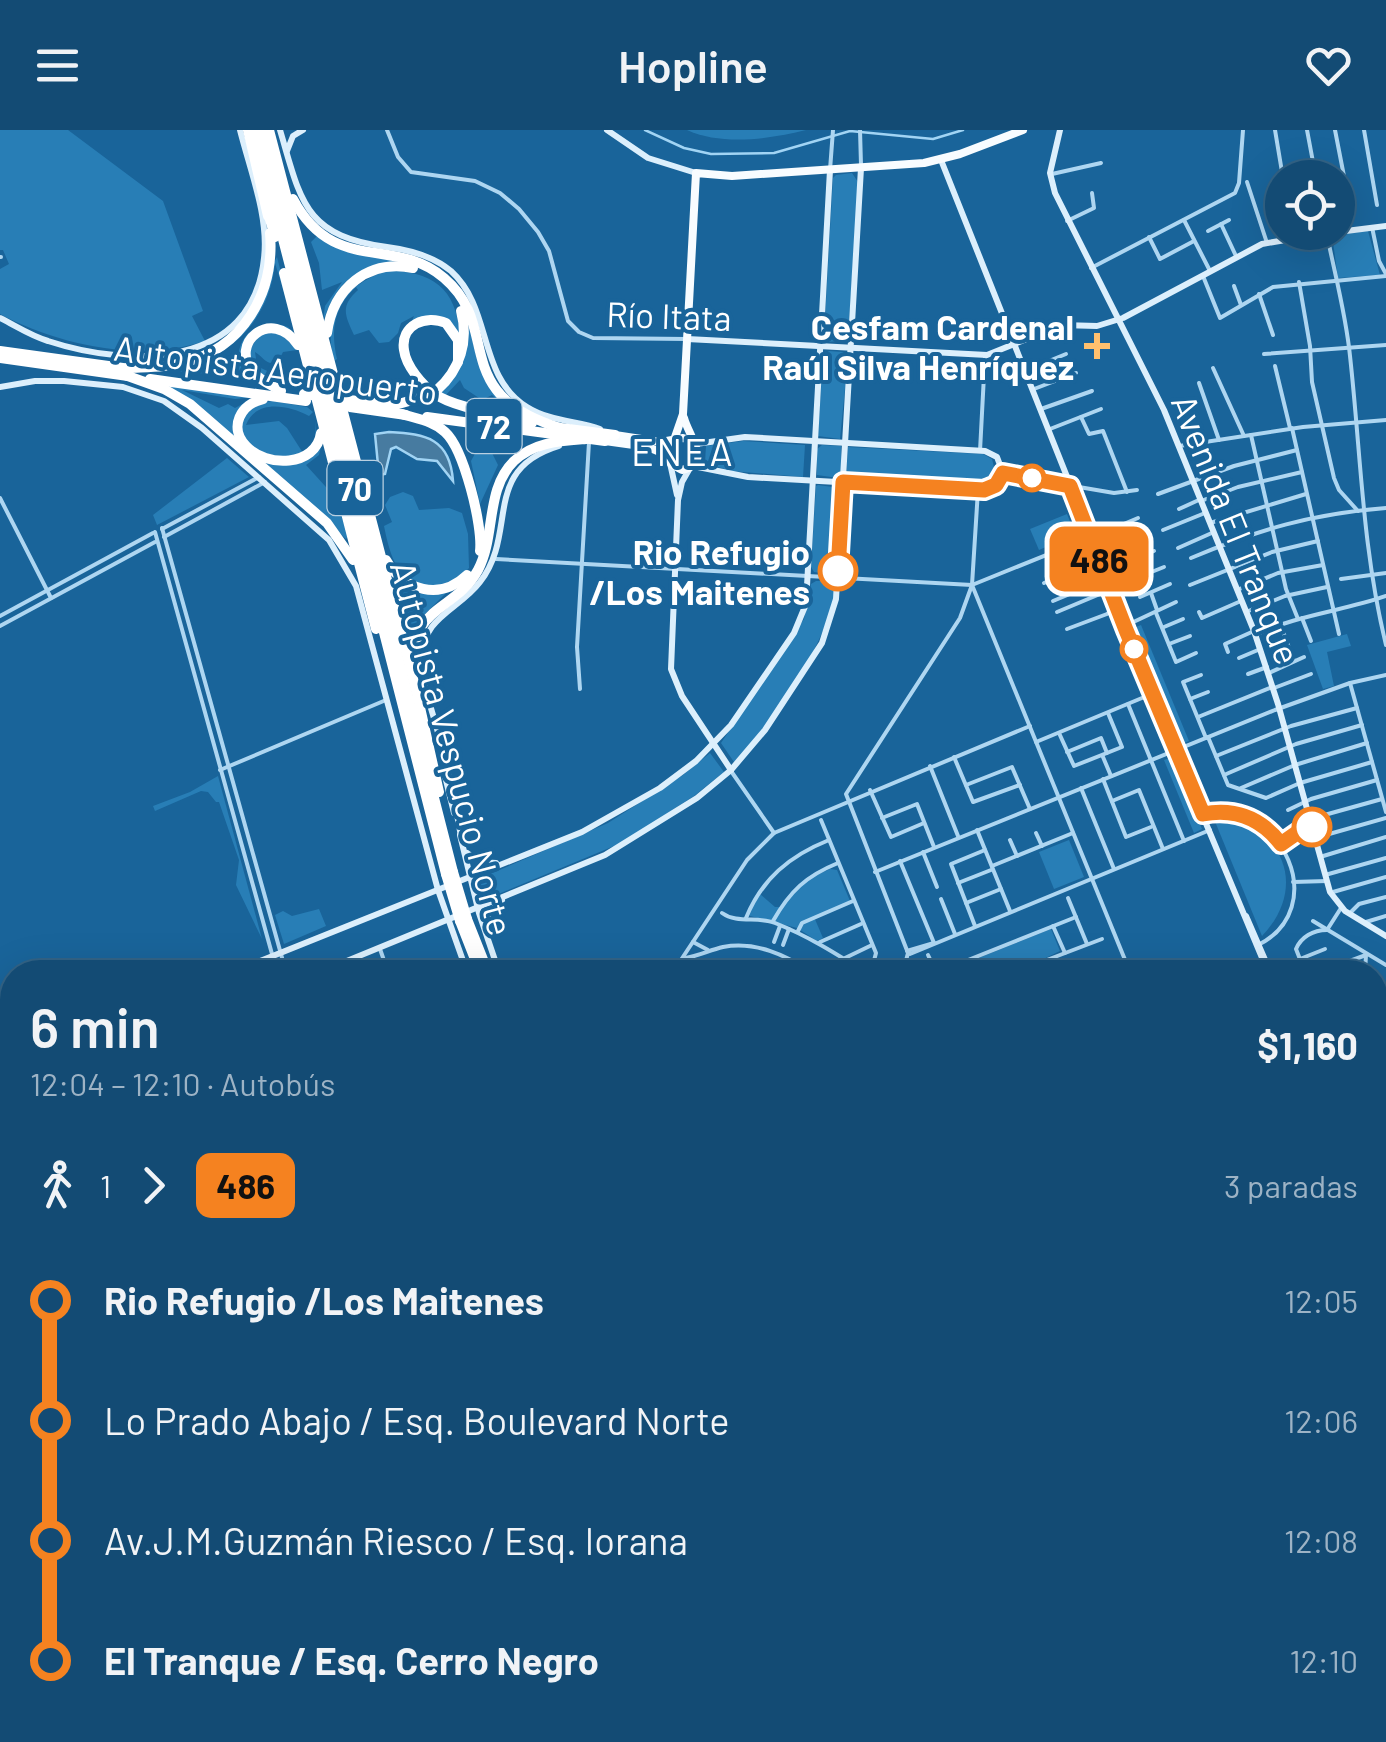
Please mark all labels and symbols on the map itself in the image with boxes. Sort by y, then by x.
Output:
street label: Río Itata [606,292,732,338]
place label: Cesfam Cardenal Raúl Silva Henríquez [762,305,1074,387]
street label: Autopista Aeropuerto [112,325,440,413]
marker: Cesfam Cardenal Raúl Silva Henríquez [1084,333,1110,359]
street label: Avenida El Tranque [1164,388,1310,670]
road number: 72 [466,399,522,453]
district label: ENEA [631,428,735,474]
road number: 70 [328,461,382,515]
unlabelled marker [1019,465,1045,491]
line badge: 486 [1042,526,1156,592]
place label: Rio Refugio /Los Maitenes [589,530,810,612]
marker: Rio Refugio /Los Maitenes [819,552,857,590]
street label: Autopista Vespucio Norte [383,556,523,940]
unlabelled marker [1121,636,1147,662]
unlabelled marker [1293,808,1331,846]

